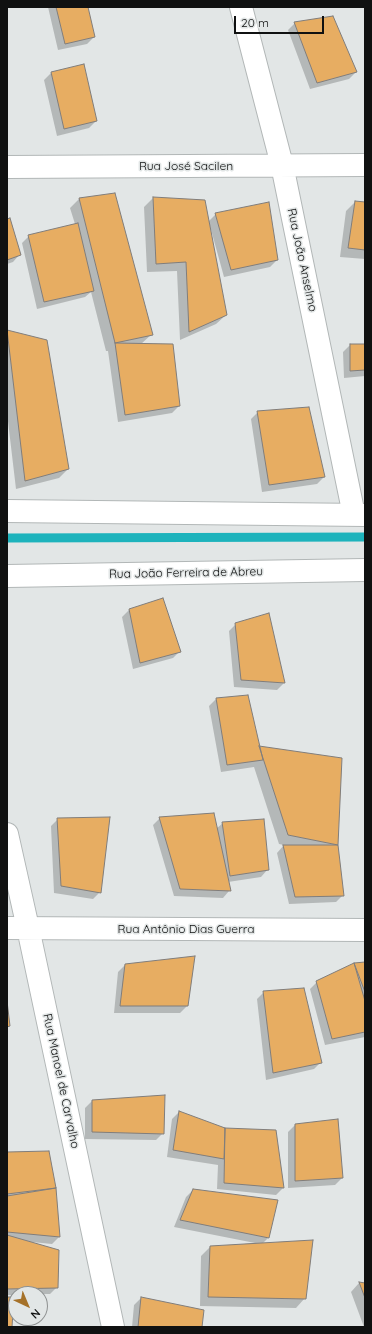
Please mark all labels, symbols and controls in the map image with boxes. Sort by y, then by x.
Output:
scale bar [236,8,326,34]
text: 20 m [241,15,269,30]
street label: Rua José Sacilen [139,159,233,173]
street label: Rua João Anselmo [284,207,320,313]
street label: Rua João Ferreira de Abreu [109,564,263,582]
street label: Rua Antônio Dias Guerra [117,922,255,936]
street label: Rua Manoel de Carvalho [40,1012,82,1150]
north arrow [8,1286,48,1326]
text: N [28,1306,43,1322]

